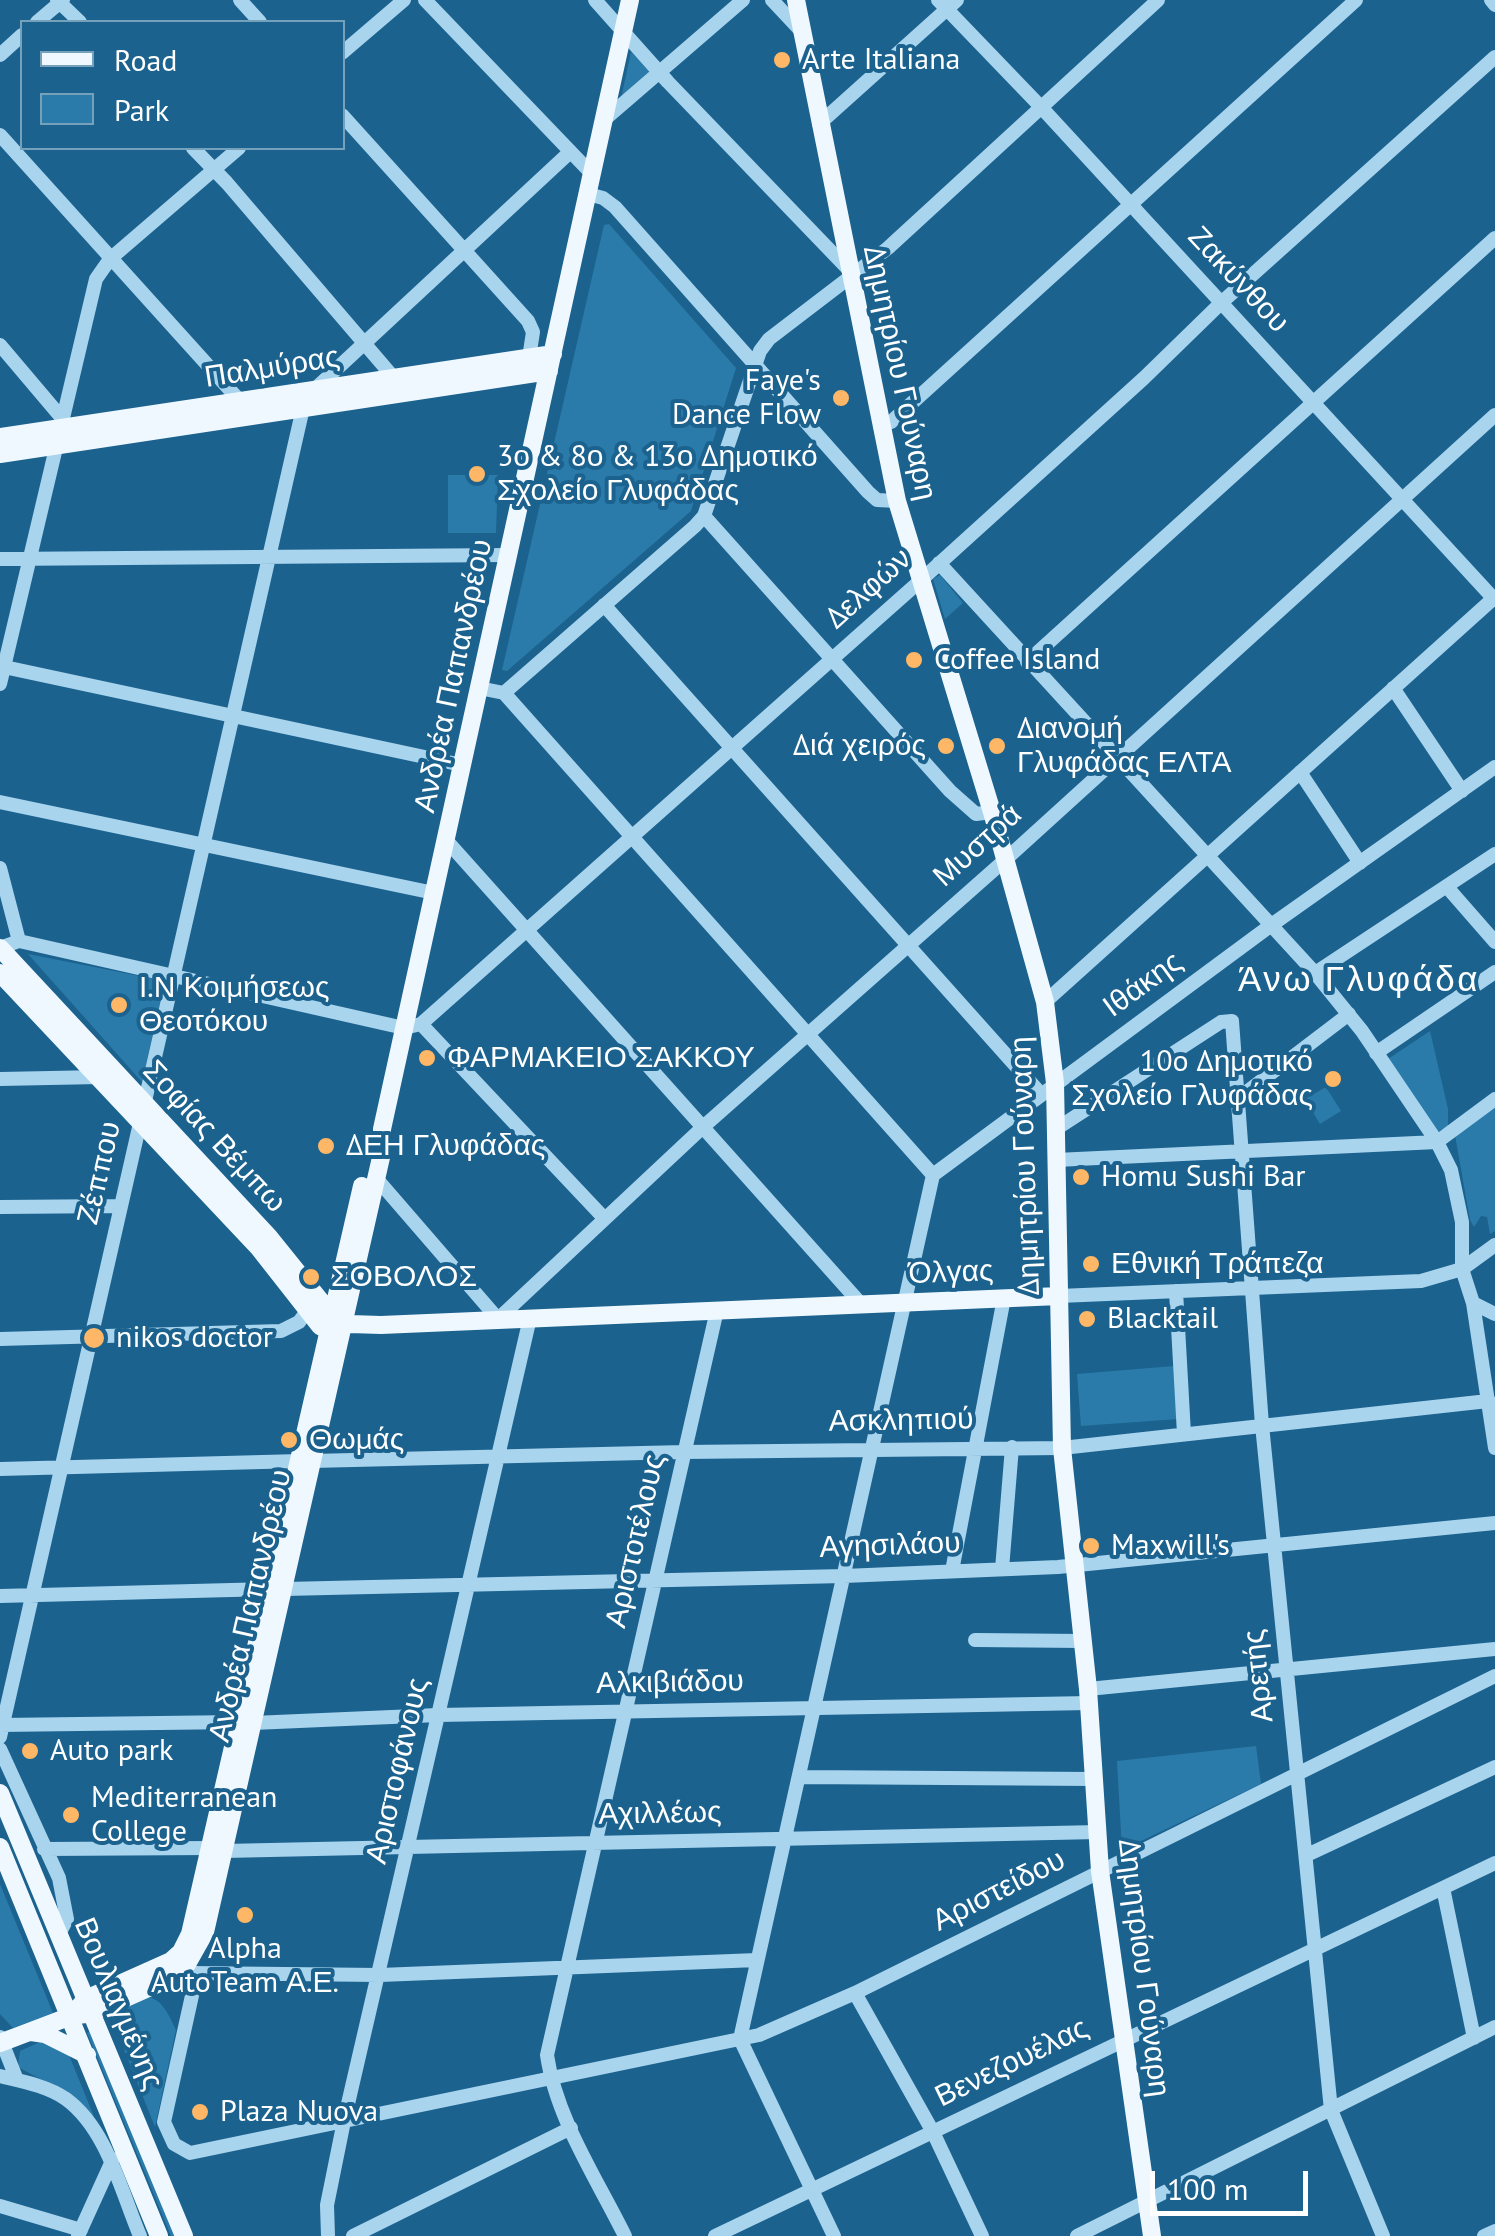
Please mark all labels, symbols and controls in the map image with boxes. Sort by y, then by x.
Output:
legend [20,20,345,150]
text: Road [114,40,178,79]
place label: Arte Italiana [802,42,960,78]
marker: Arte Italiana [771,49,793,71]
text: Park [114,90,169,129]
street label: Ζακύνθου [1180,220,1296,340]
street label: Δημητρίου Γούναρη [854,242,944,504]
street label: Παλμύρας [202,340,342,396]
place label: Faye's Dance Flow [672,363,821,434]
marker: Faye's Dance Flow [830,387,852,409]
place label: 3ο & 8ο & 13ο Δημοτικό Σχολείο Γλυφάδας [497,439,818,510]
marker: 3ο & 8ο & 13ο Δημοτικό Σχολείο Γλυφάδας [466,463,488,485]
street label: Ανδρέα Παπανδρέου [407,536,501,816]
street label: Δελφών [819,541,919,637]
place label: Coffee Island [934,642,1100,678]
marker: Coffee Island [903,649,925,671]
place label: Διανομή Γλυφάδας ΕΛΤΑ [1017,711,1231,782]
place label: Διά χειρός [793,728,926,764]
marker: Διά χειρός [935,735,957,757]
marker: Διανομή Γλυφάδας ΕΛΤΑ [986,735,1008,757]
street label: Μυστρά [927,797,1029,895]
street label: Ιθάκης [1097,944,1189,1026]
district label: Άνω Γλυφάδα [1238,960,1480,1002]
place label: Ι.Ν Κοιμήσεως Θεοτόκου [139,970,329,1040]
marker: Ι.Ν Κοιμήσεως Θεοτόκου [108,994,130,1016]
street label: Δημητρίου Γούναρη [1003,1036,1049,1296]
place label: ΦΑΡΜΑΚΕΙΟ ΣΑΚΚΟΥ [447,1040,755,1076]
place label: 10o Δημοτικό Σχολείο Γλυφάδας [1071,1044,1313,1114]
marker: ΦΑΡΜΑΚΕΙΟ ΣΑΚΚΟΥ [416,1047,438,1069]
street label: Σοφίας Βέμπω [135,1054,293,1220]
marker: 10o Δημοτικό Σχολείο Γλυφάδας [1322,1068,1344,1090]
street label: Ζέππου [71,1118,129,1228]
place label: ΔΕΗ Γλυφάδας [346,1128,545,1164]
marker: ΔΕΗ Γλυφάδας [315,1135,337,1157]
place label: Homu Sushi Bar [1101,1159,1306,1195]
marker: Homu Sushi Bar [1070,1166,1092,1188]
place label: Εθνική Τράπεζα [1111,1246,1324,1282]
marker: Εθνική Τράπεζα [1080,1253,1102,1275]
street label: Όλγας [908,1254,994,1292]
place label: ΣΟΒΟΛΟΣ [331,1259,477,1295]
marker: ΣΟΒΟΛΟΣ [300,1266,322,1288]
place label: Blacktail [1107,1301,1218,1337]
marker: Blacktail [1076,1308,1098,1330]
place label: nikos doctor [116,1320,273,1356]
marker: nikos doctor [81,1325,107,1351]
street label: Ασκληπιού [828,1402,974,1440]
place label: Θωμάς [309,1422,404,1458]
marker: Θωμάς [278,1429,300,1451]
street label: Αριστοτέλους [599,1451,673,1631]
street label: Ανδρέα Παπανδρέου [202,1466,300,1746]
street label: Αγησιλάου [819,1526,961,1566]
place label: Maxwill's [1111,1528,1230,1564]
marker: Maxwill's [1080,1535,1102,1557]
street label: Αρετής [1236,1628,1282,1724]
street label: Αλκιβιάδου [596,1664,744,1702]
street label: Αριστοφάνους [359,1675,437,1867]
place label: Auto park [50,1733,173,1769]
marker: Auto park [19,1740,41,1762]
place label: Mediterranean College [91,1780,277,1850]
street label: Αχιλλέως [598,1795,722,1833]
marker: Mediterranean College [60,1804,82,1826]
street label: Δημητρίου Γούναρη [1109,1837,1177,2099]
street label: Αριστείδου [927,1842,1071,1940]
marker: Alpha AutoTeam Α.Ε. [234,1904,256,1926]
street label: Βουλιαγμένης [66,1913,170,2095]
place label: Alpha AutoTeam Α.Ε. [151,1931,339,2002]
street label: Βενεζουέλας [930,2010,1094,2116]
place label: Plaza Nuova [220,2094,378,2130]
marker: Plaza Nuova [189,2101,211,2123]
scale bar [1155,2151,1312,2213]
text: 100 m [1167,2169,1248,2208]

